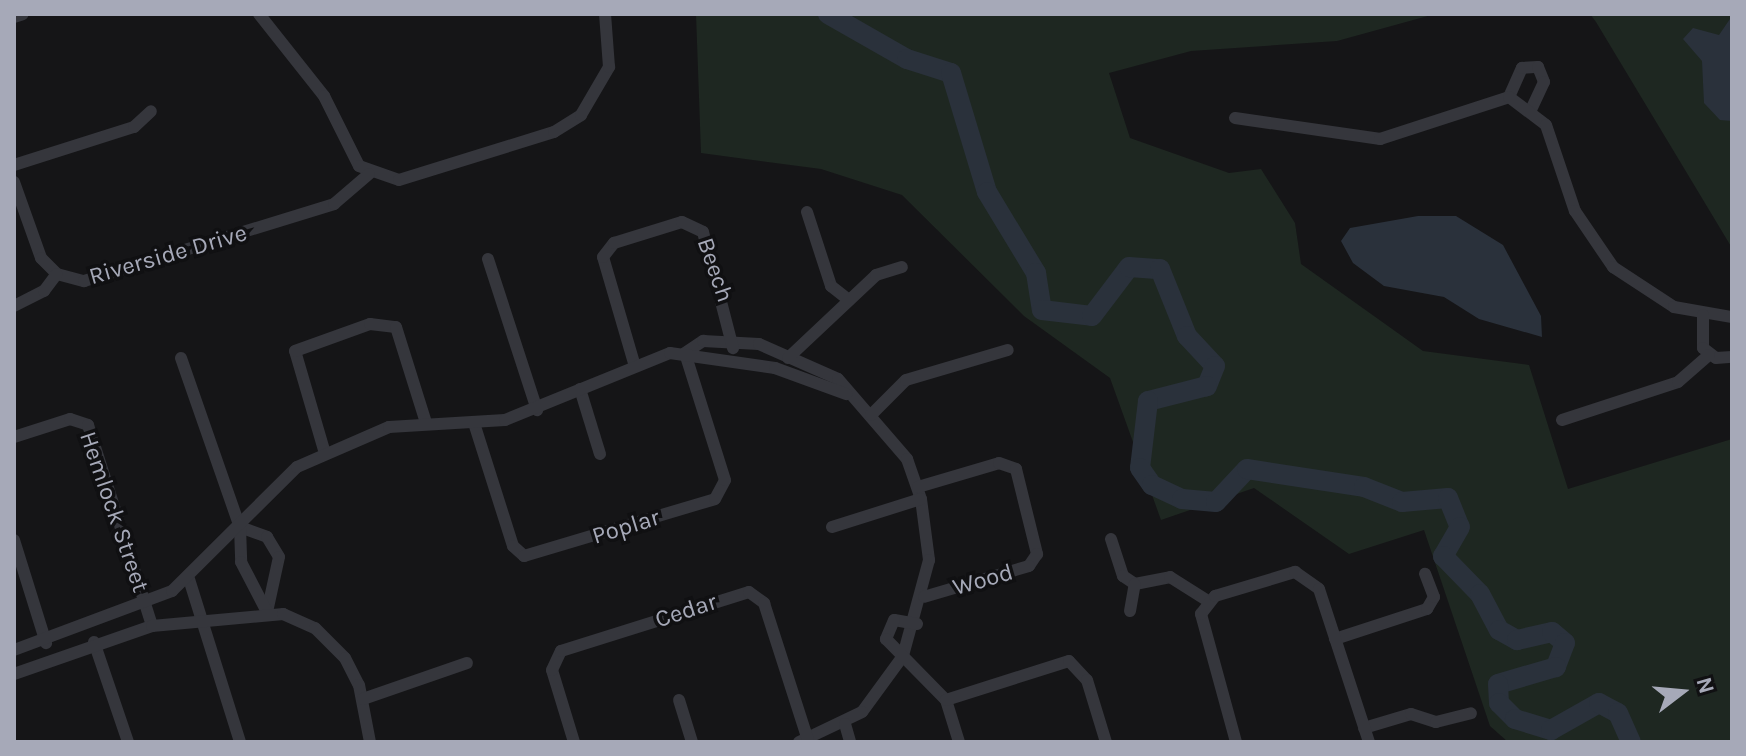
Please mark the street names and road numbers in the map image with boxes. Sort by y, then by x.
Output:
street label: Riverside Drive [86,219,250,291]
street label: Beech [691,234,739,306]
street label: Hemlock Street [73,428,155,596]
street label: Poplar [589,503,663,551]
street label: Wood [950,558,1016,602]
street label: Cedar [652,588,720,634]

